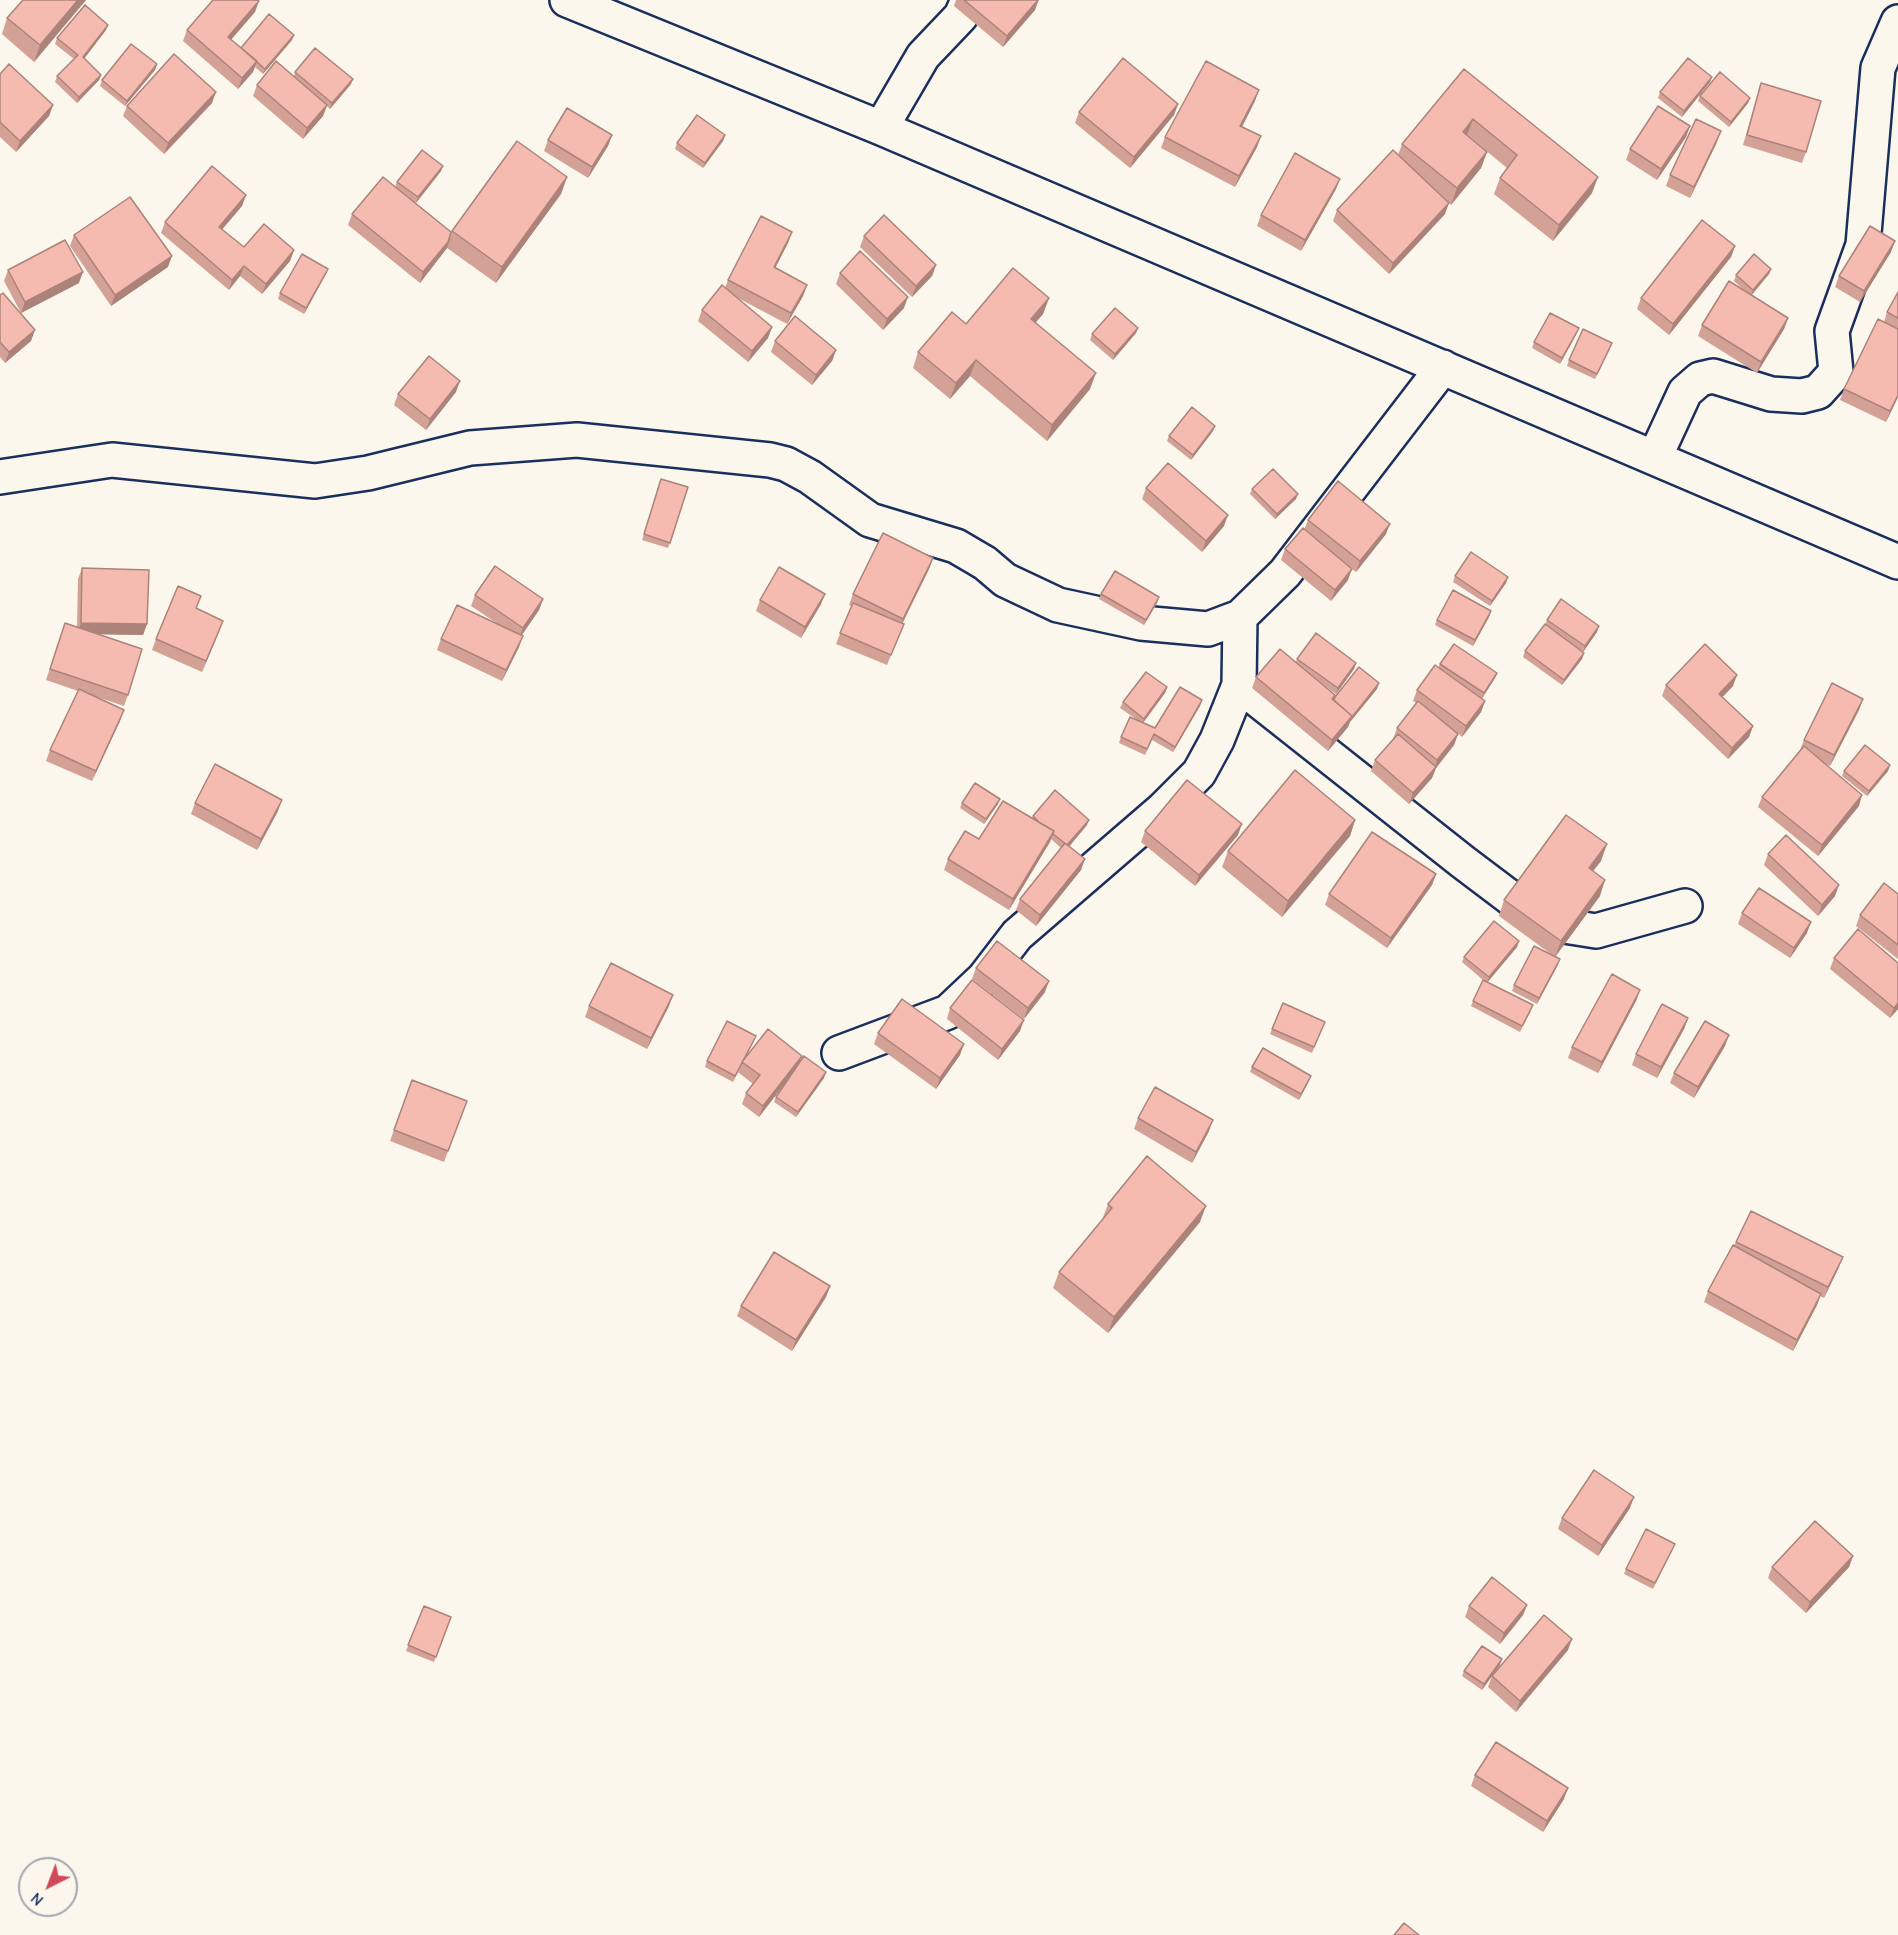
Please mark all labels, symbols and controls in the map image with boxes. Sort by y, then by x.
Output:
north arrow [18,1857,78,1917]
text: N [27,1889,47,1909]

